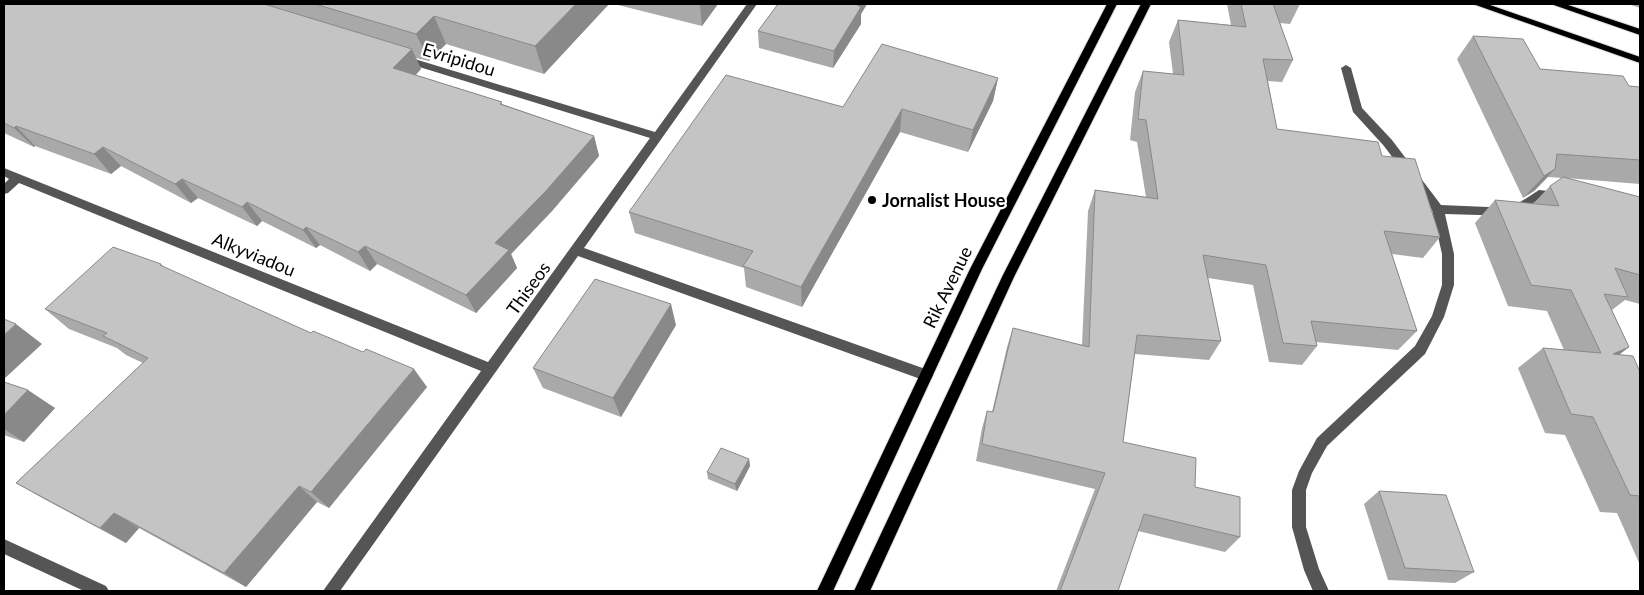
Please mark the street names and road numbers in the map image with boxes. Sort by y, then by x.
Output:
street label: Evripidou [420,38,498,80]
street label: Alkyviadou [209,227,299,281]
street label: Rik Avenue [918,243,976,331]
street label: Thiseos [501,257,555,319]

